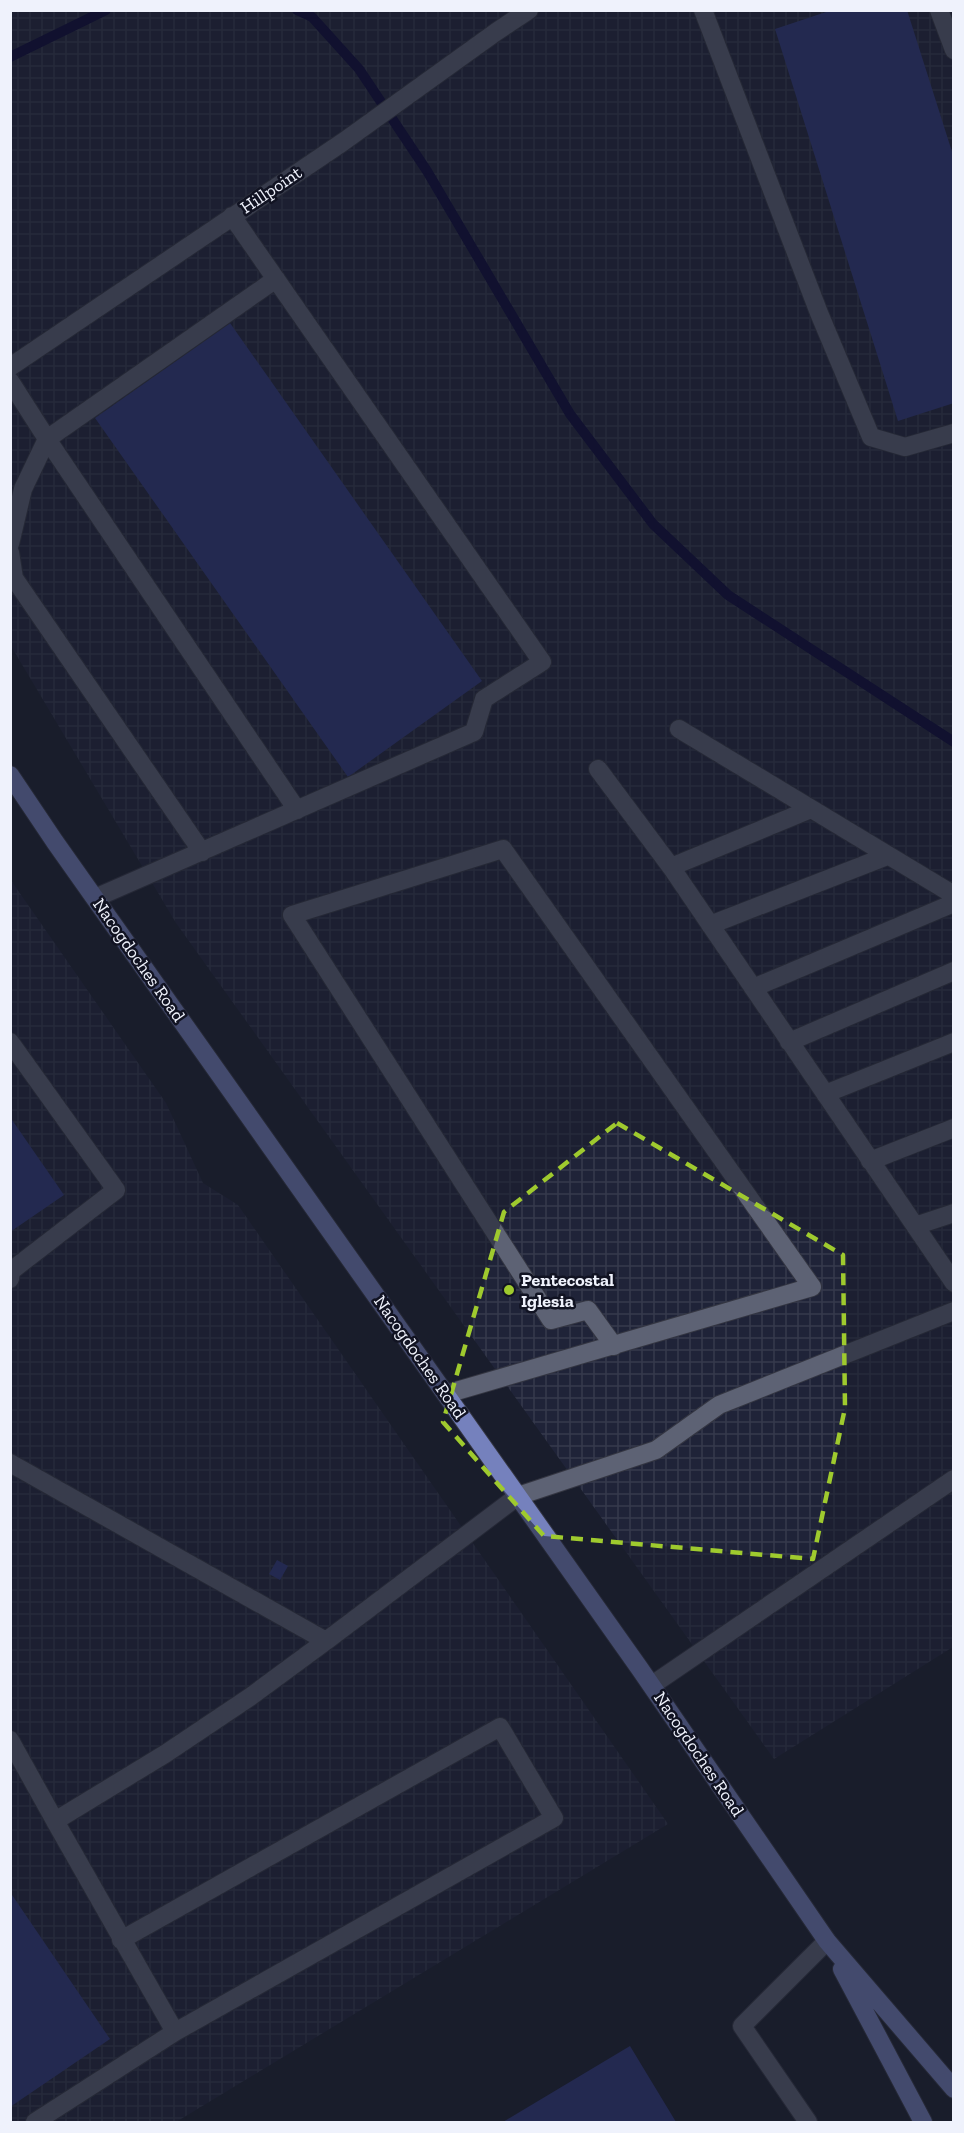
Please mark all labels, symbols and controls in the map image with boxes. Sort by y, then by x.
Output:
street label: Hillpoint [236,161,306,219]
street label: Nacogdoches Road [88,894,190,1026]
place label: Pentecostal Iglesia [521,1269,614,1312]
marker: Pentecostal Iglesia [502,1283,516,1297]
street label: Nacogdoches Road [369,1291,471,1423]
street label: Nacogdoches Road [649,1687,749,1821]

